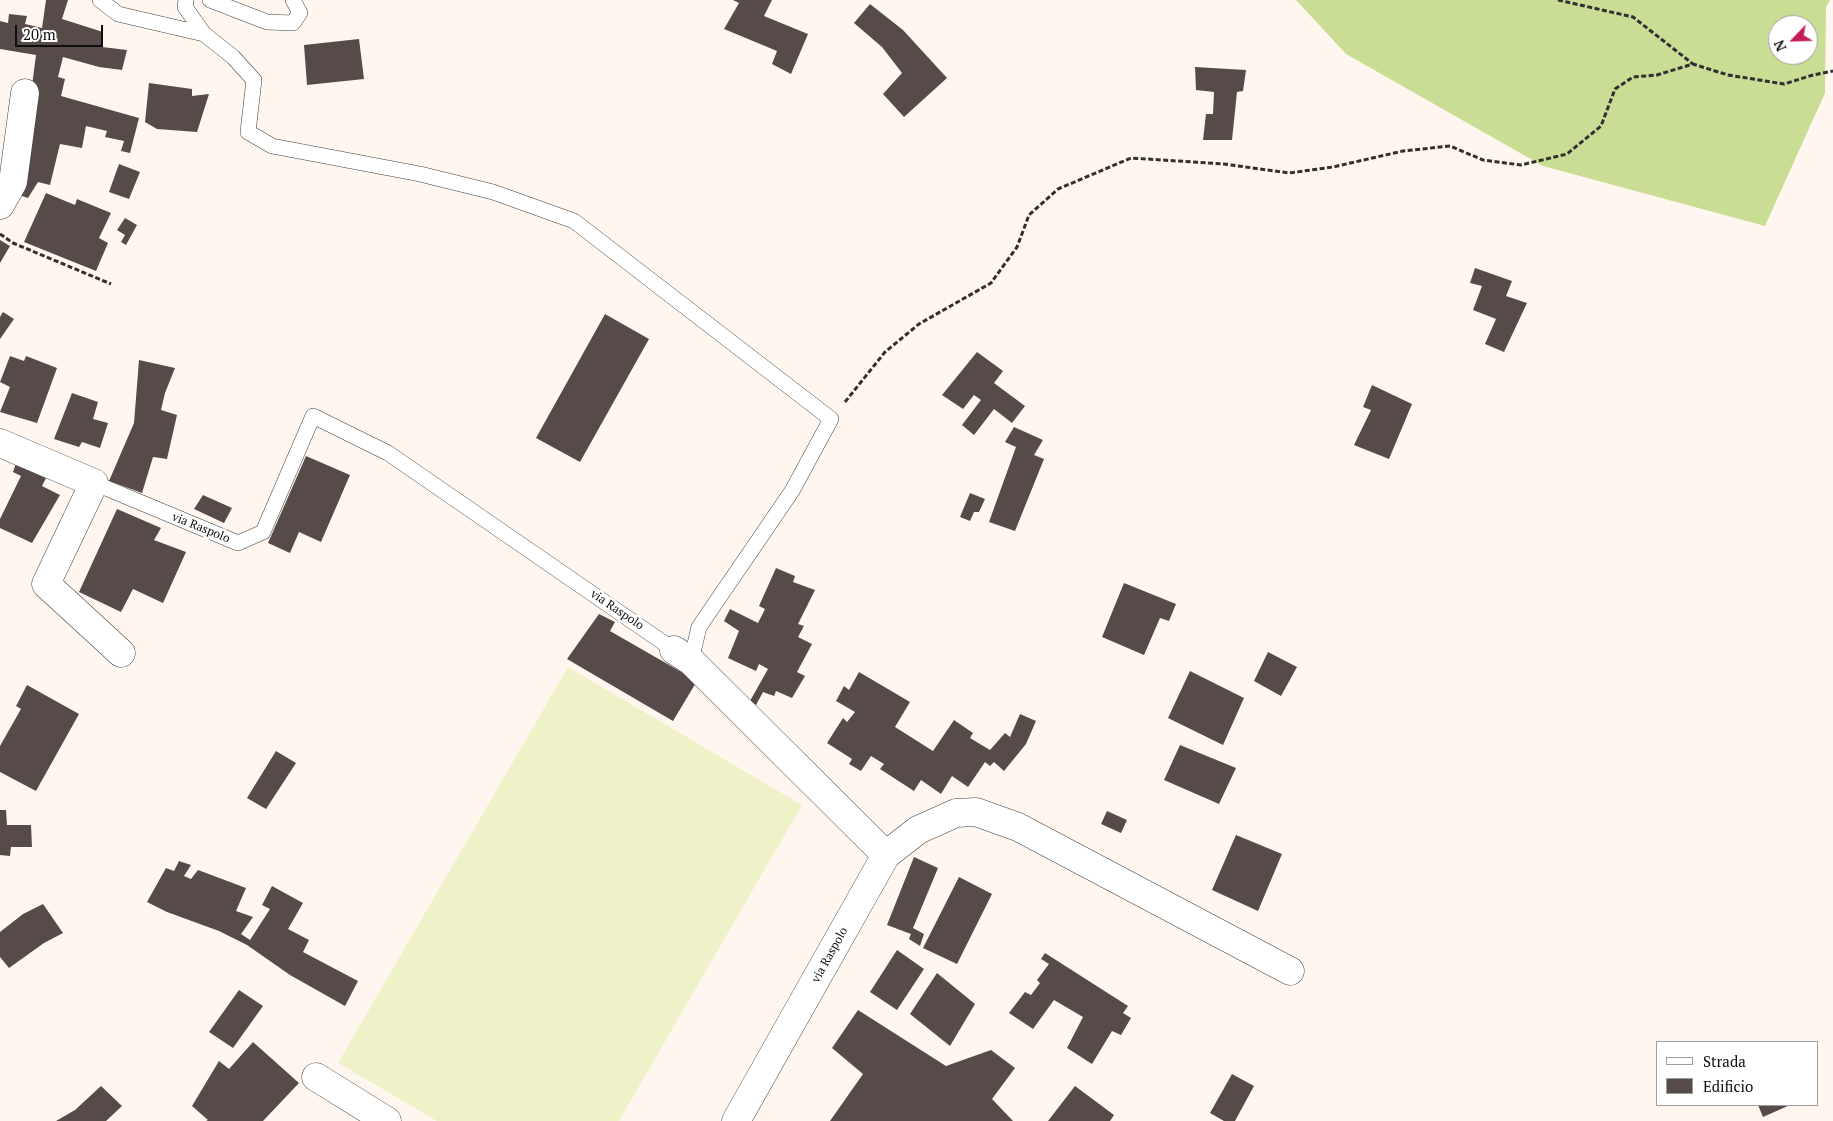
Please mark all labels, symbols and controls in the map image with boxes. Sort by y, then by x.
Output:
scale bar [18,15,105,47]
north arrow [1768,15,1818,65]
text: 20 m [23,24,56,44]
text: N [1769,37,1791,55]
street label: via Raspolo [170,510,232,546]
street label: via Raspolo [588,587,646,633]
street label: via Raspolo [809,925,851,985]
legend [1656,1041,1818,1106]
text: Strada [1703,1051,1746,1071]
text: Edificio [1703,1076,1753,1096]

